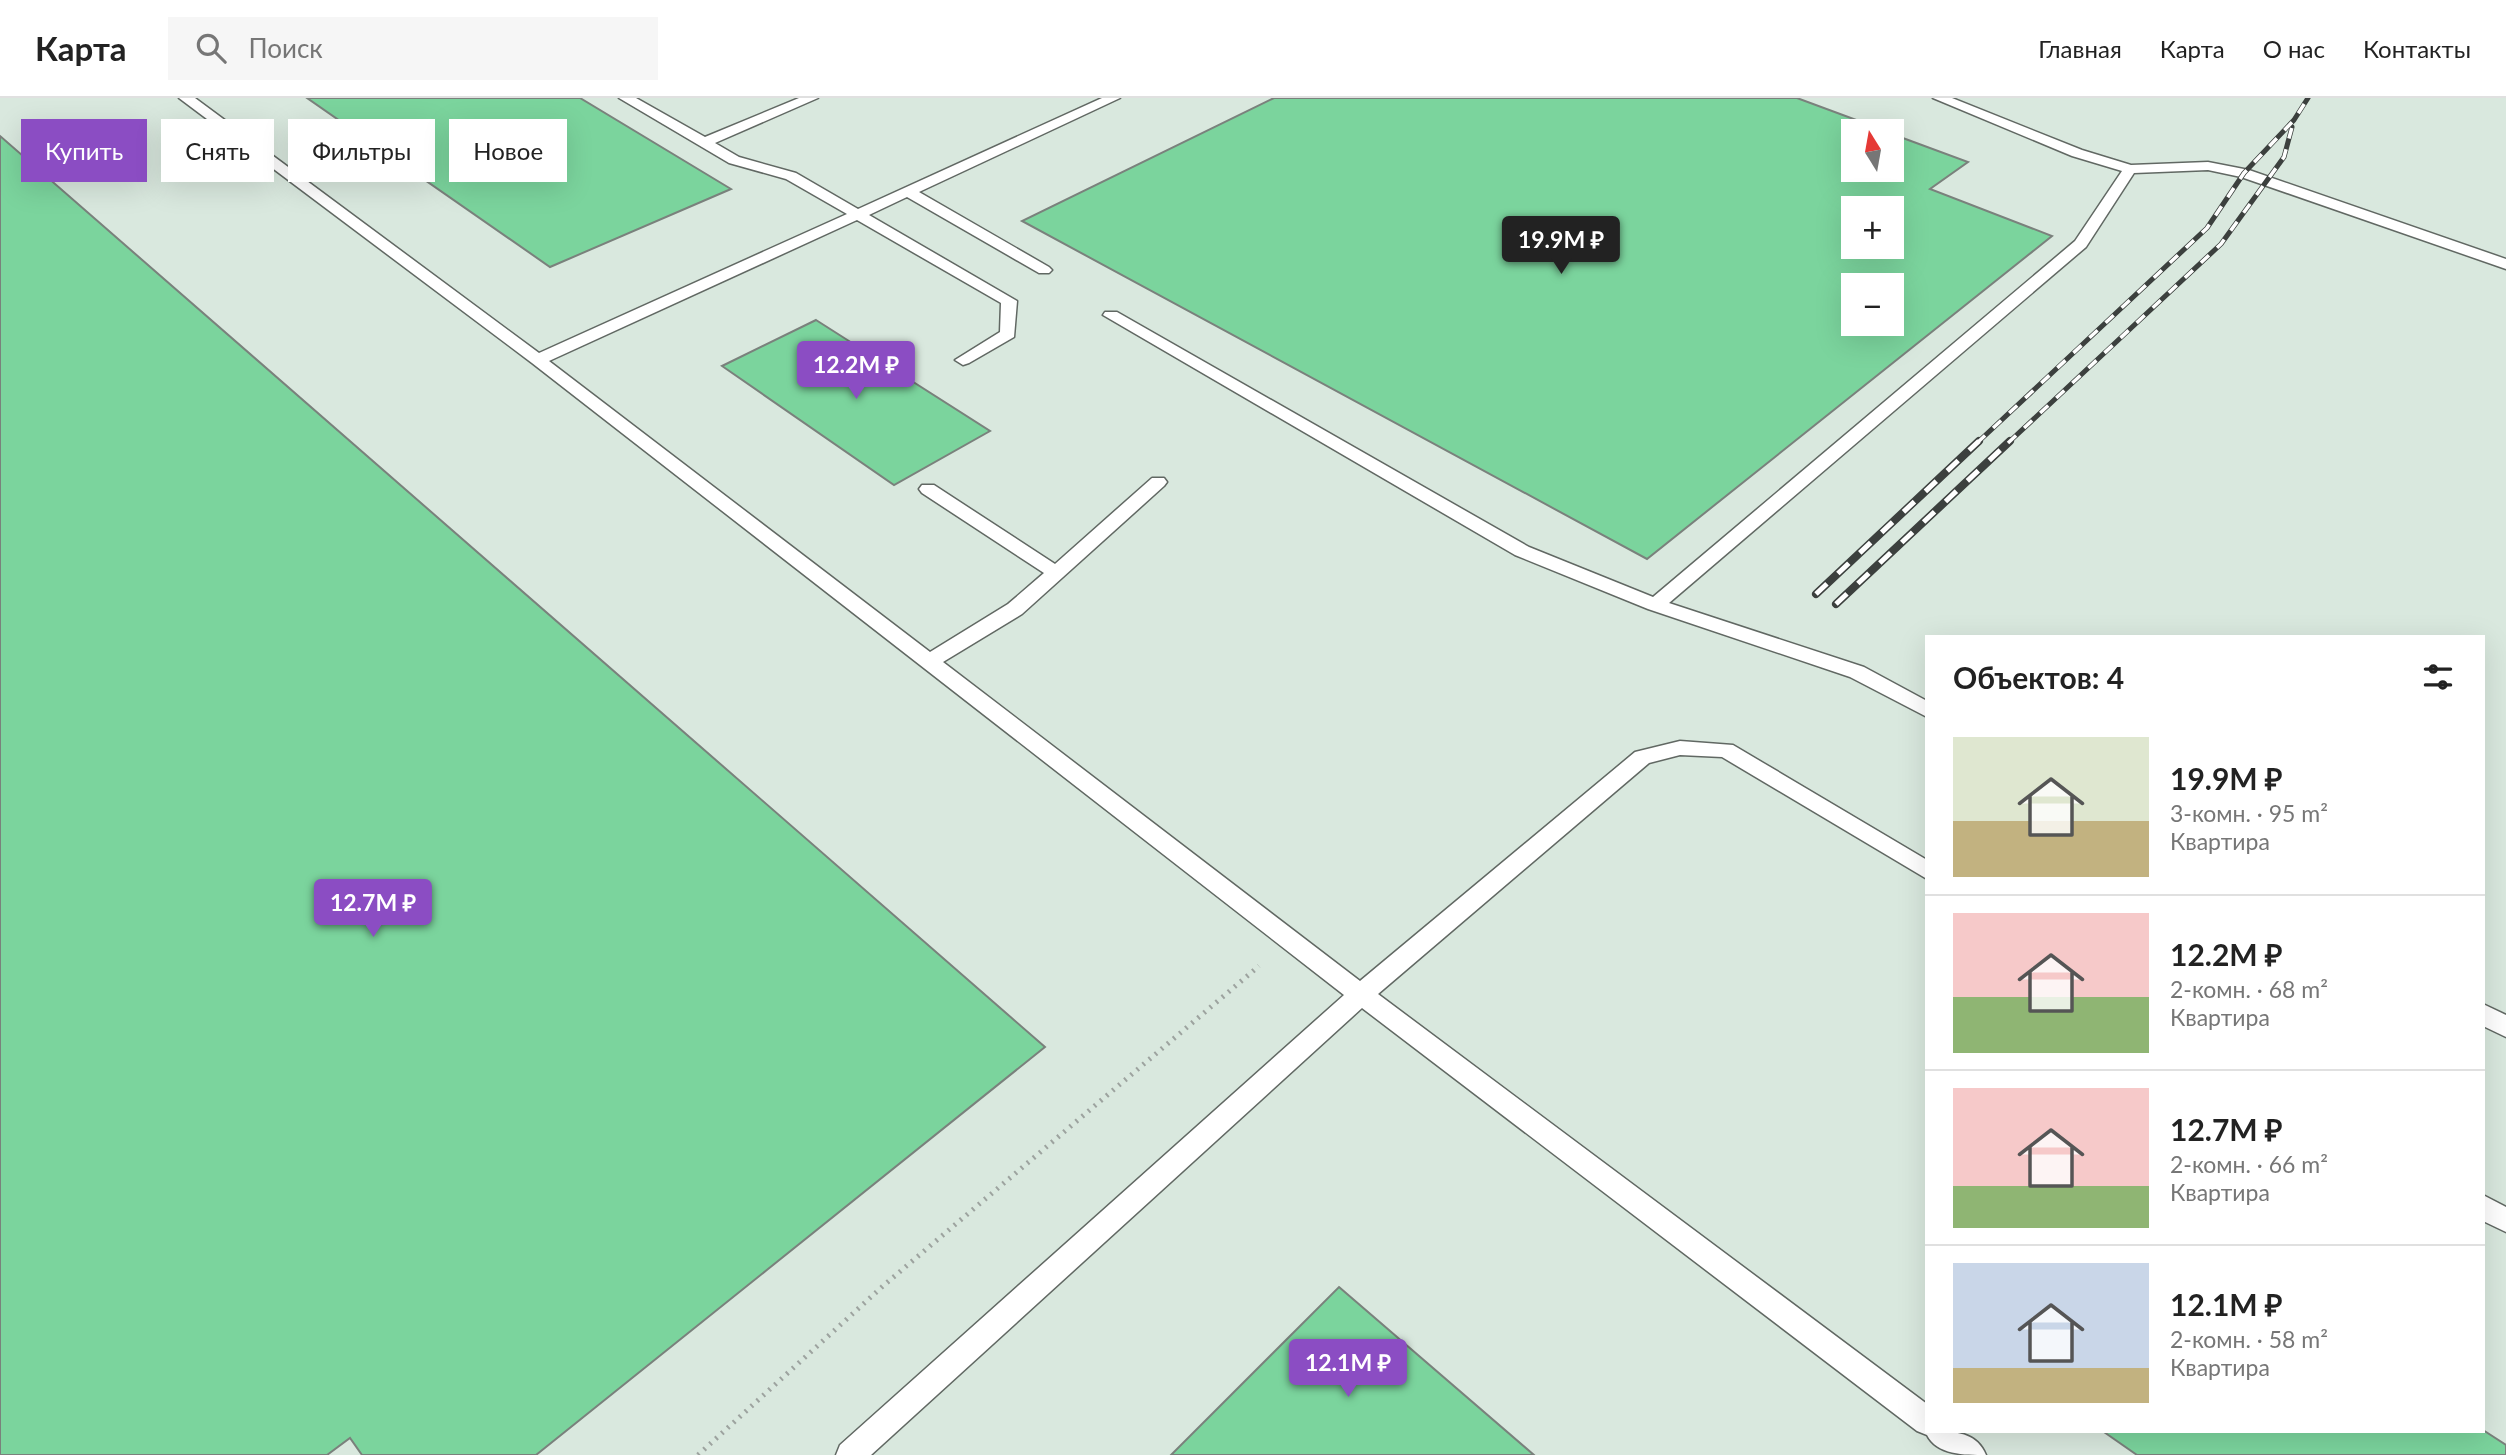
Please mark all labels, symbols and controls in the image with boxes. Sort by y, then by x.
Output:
search box [168,17,658,80]
text: Карта [35,28,126,68]
icon: search [192,29,230,67]
text: Поиск [248,32,323,64]
text: Главная [2038,34,2122,63]
text: Карта [2160,34,2225,63]
text: О нас [2263,34,2325,63]
text: Контакты [2363,34,2471,63]
chip: Купить [21,119,147,182]
chip: Снять [161,119,274,182]
chip: Фильтры [288,119,435,182]
chip: Новое [449,119,567,182]
north arrow [1841,119,1904,182]
map controls [1841,119,1904,336]
button: + [1841,196,1904,259]
pin: 19.9M ₽ [1496,216,1626,276]
text: 19.9M ₽ [1518,225,1604,253]
button: − [1841,273,1904,336]
pin: 12.2M ₽ [791,342,921,401]
text: 12.2M ₽ [813,350,899,378]
icon: filters [2419,658,2457,696]
text: Объектов: 4 [1953,659,2124,695]
text: 19.9M ₽ [2170,760,2282,796]
icon: home [2009,765,2093,849]
text: 3-комн. · 95 m² [2170,799,2328,827]
text: Квартира [2170,827,2270,855]
pin: 12.7M ₽ [308,880,438,939]
text: 12.7M ₽ [330,888,416,916]
text: 12.2M ₽ [2170,936,2282,972]
icon: home [2009,941,2093,1025]
text: 2-комн. · 68 m² [2170,975,2328,1003]
text: Квартира [2170,1003,2270,1031]
text: 12.7M ₽ [2170,1111,2282,1147]
icon: home [2009,1116,2093,1200]
text: 2-комн. · 66 m² [2170,1150,2328,1178]
text: Квартира [2170,1178,2270,1206]
text: 12.1M ₽ [2170,1286,2282,1322]
icon: home [2009,1291,2093,1375]
text: 2-комн. · 58 m² [2170,1325,2328,1353]
pin: 12.1M ₽ [1283,1340,1413,1399]
text: 12.1M ₽ [1305,1348,1391,1376]
text: Квартира [2170,1353,2270,1381]

